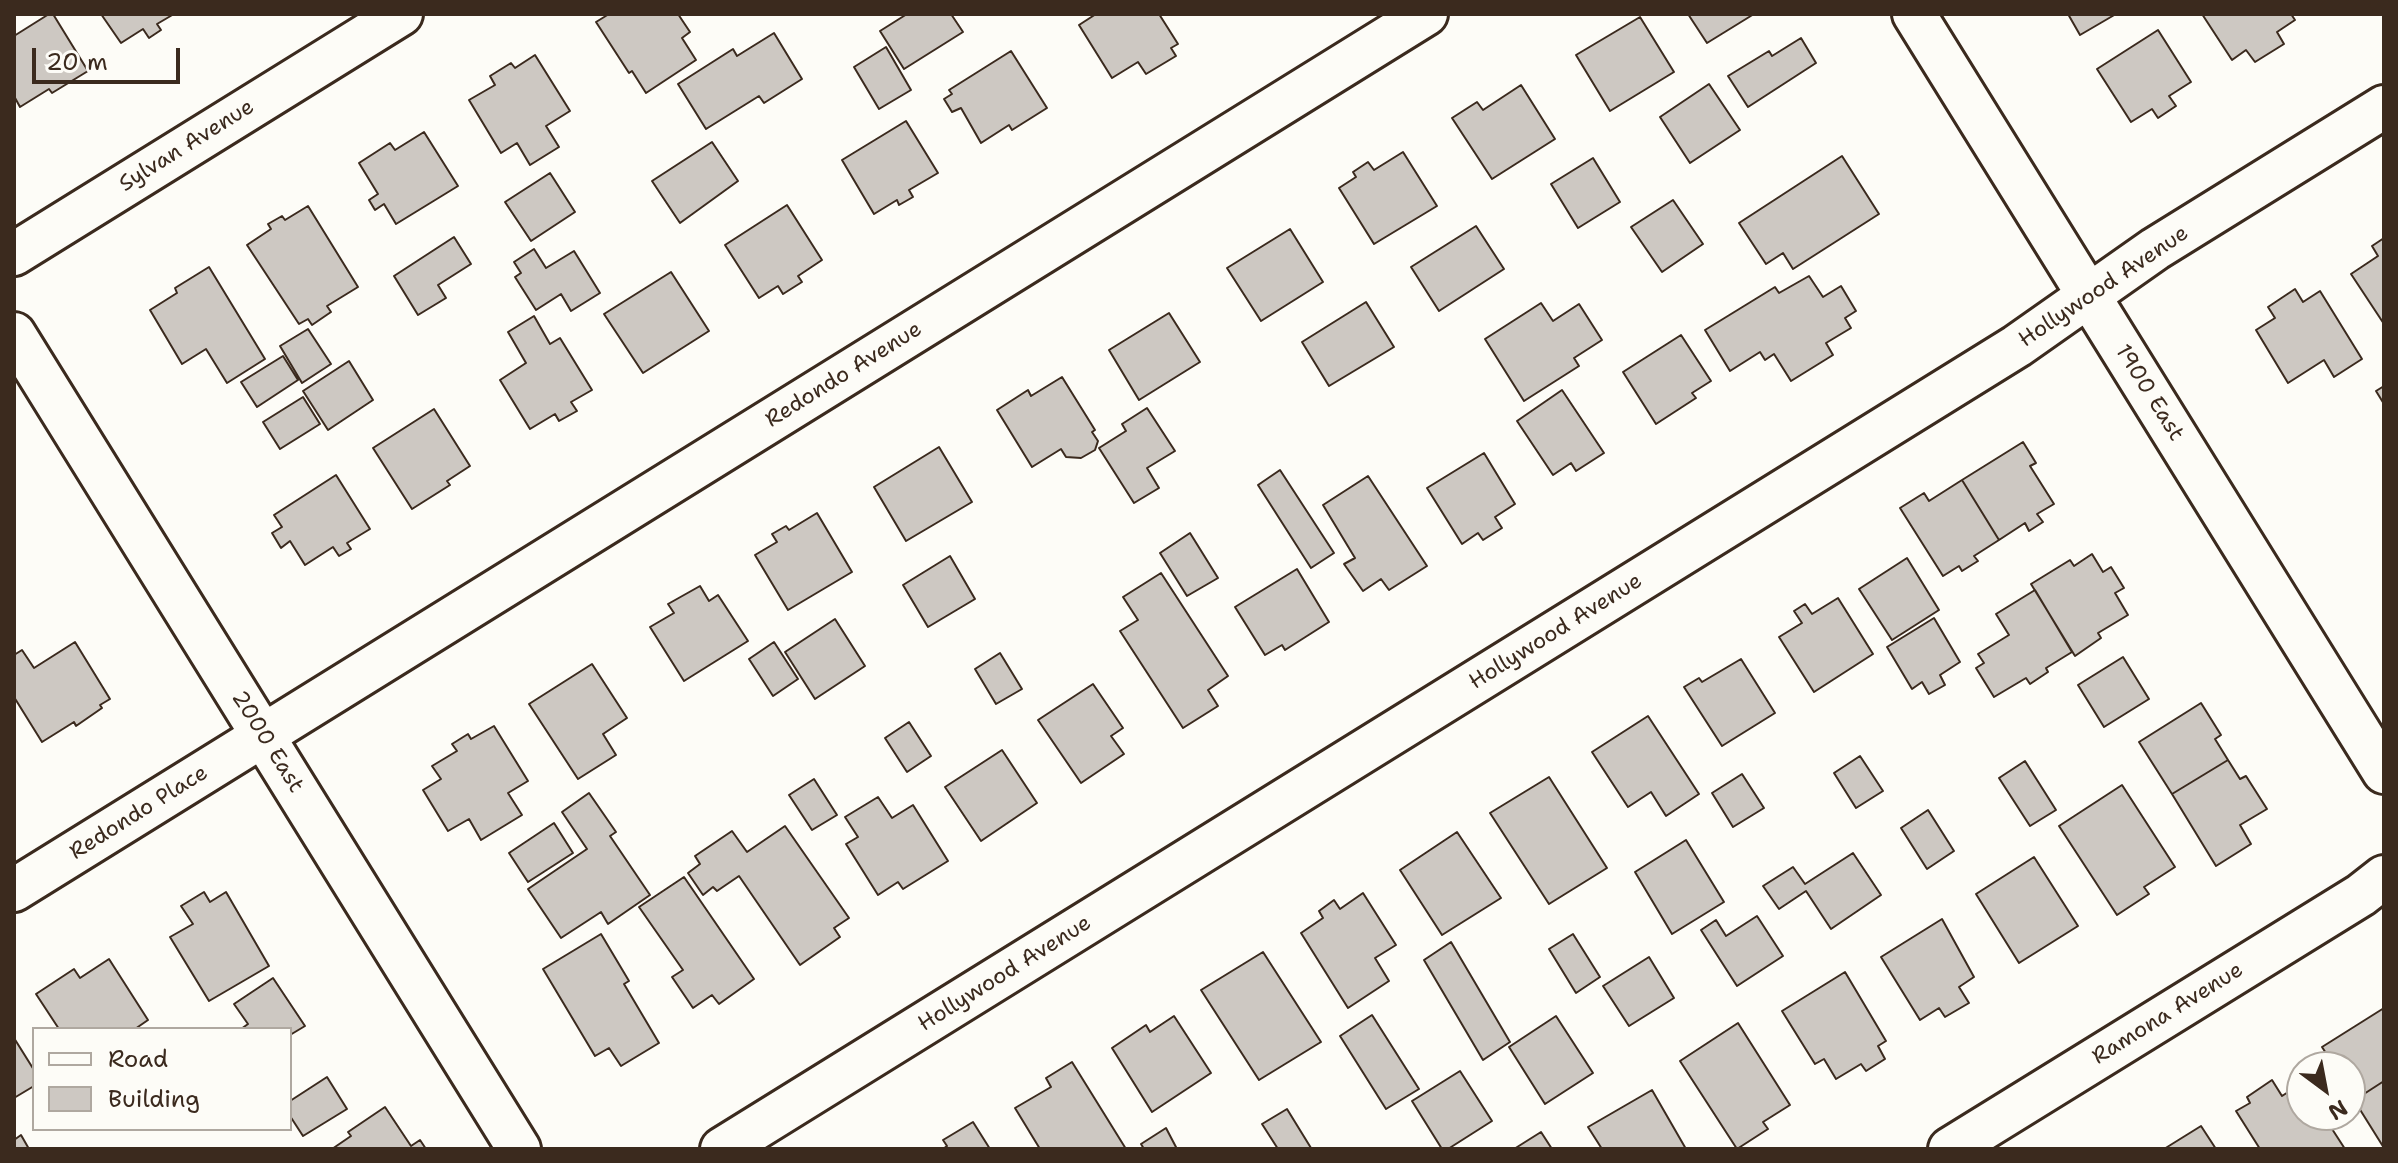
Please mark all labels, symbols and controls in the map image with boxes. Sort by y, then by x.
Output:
scale bar [36,32,184,82]
text: 20 m [46,46,108,78]
street label: Sylvan Avenue [115,94,259,198]
street label: Hollywood Avenue [2014,220,2194,354]
street label: Redondo Avenue [761,316,927,434]
street label: 1900 East [2109,340,2189,446]
street label: Hollywood Avenue [1465,568,1647,696]
street label: 2000 East [225,686,309,798]
street label: Redondo Place [65,760,213,866]
street label: Hollywood Avenue [914,910,1096,1038]
street label: Ramona Avenue [2088,957,2248,1071]
legend [32,1027,292,1131]
text: Road [108,1043,168,1075]
north arrow [2286,1051,2366,1131]
text: Building [108,1083,200,1115]
text: N [2323,1093,2353,1127]

